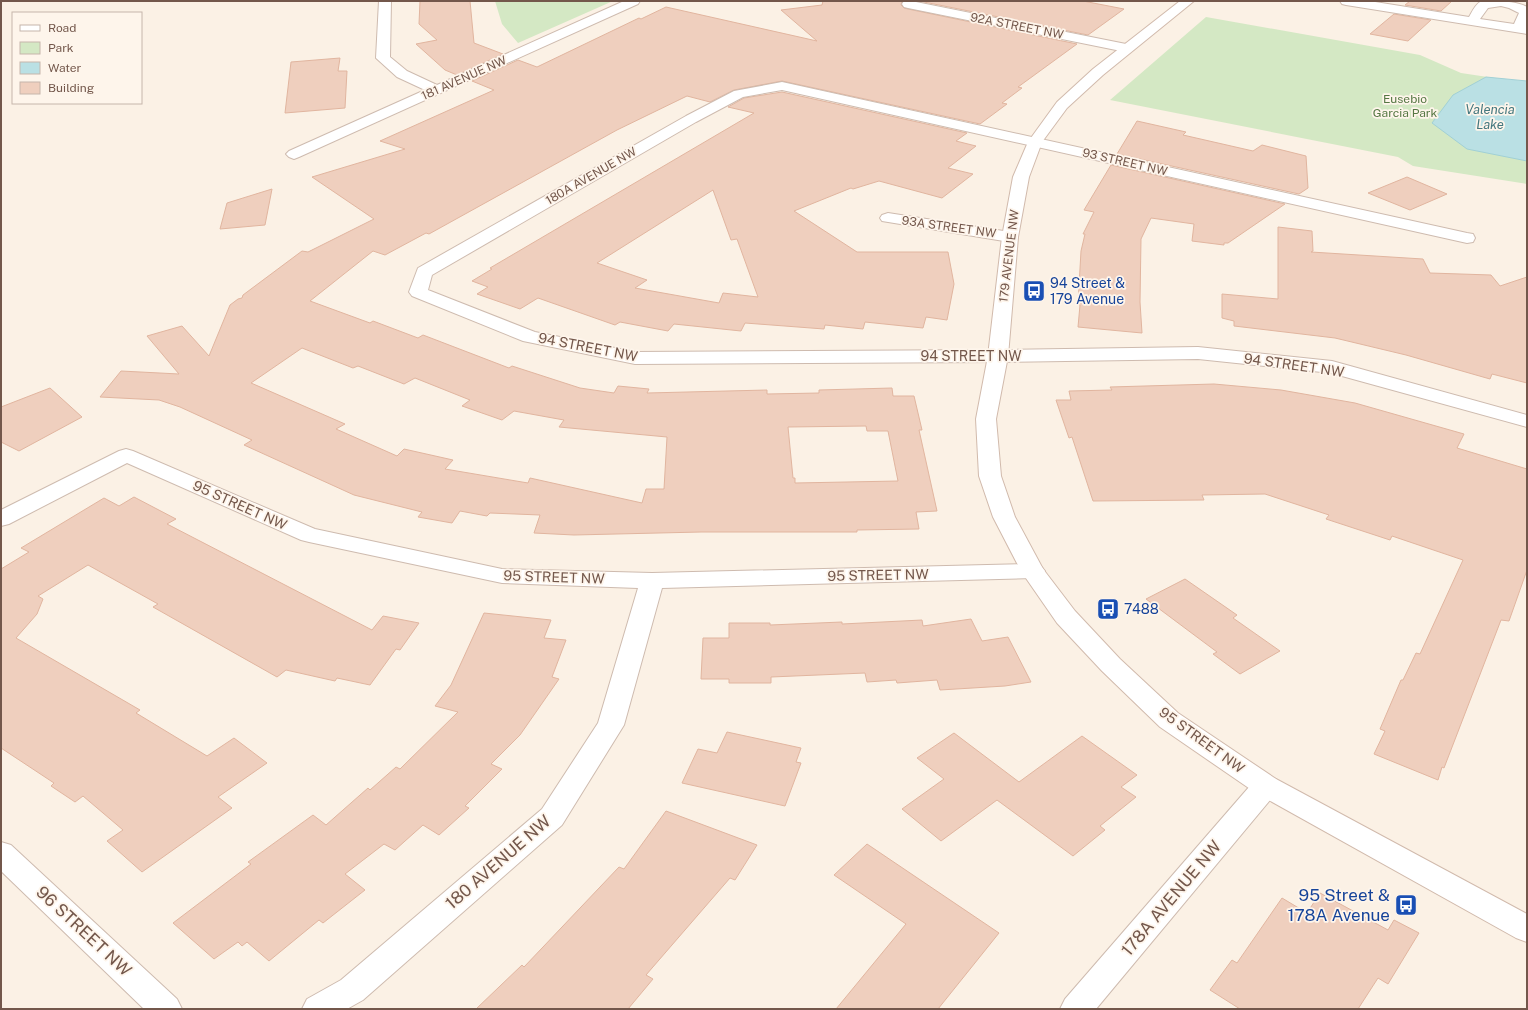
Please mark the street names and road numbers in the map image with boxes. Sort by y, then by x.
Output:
street label: 92A STREET NW [969,10,1065,42]
street label: 181 AVENUE NW [419,53,509,103]
street label: 180A AVENUE NW [543,144,639,208]
street label: 93 STREET NW [1081,145,1169,179]
street label: 179 AVENUE NW [996,208,1022,303]
street label: 93A STREET NW [901,213,998,241]
street label: 94 STREET NW [537,329,640,365]
street label: 94 STREET NW [920,348,1022,364]
street label: 94 STREET NW [1243,350,1346,380]
street label: 95 STREET NW [190,477,290,533]
street label: 95 STREET NW [827,566,929,584]
street label: 95 STREET NW [503,567,606,587]
street label: 95 STREET NW [1156,704,1248,777]
street label: 180 AVENUE NW [441,811,555,913]
street label: 178A AVENUE NW [1117,836,1225,960]
street label: 96 STREET NW [32,882,136,980]

